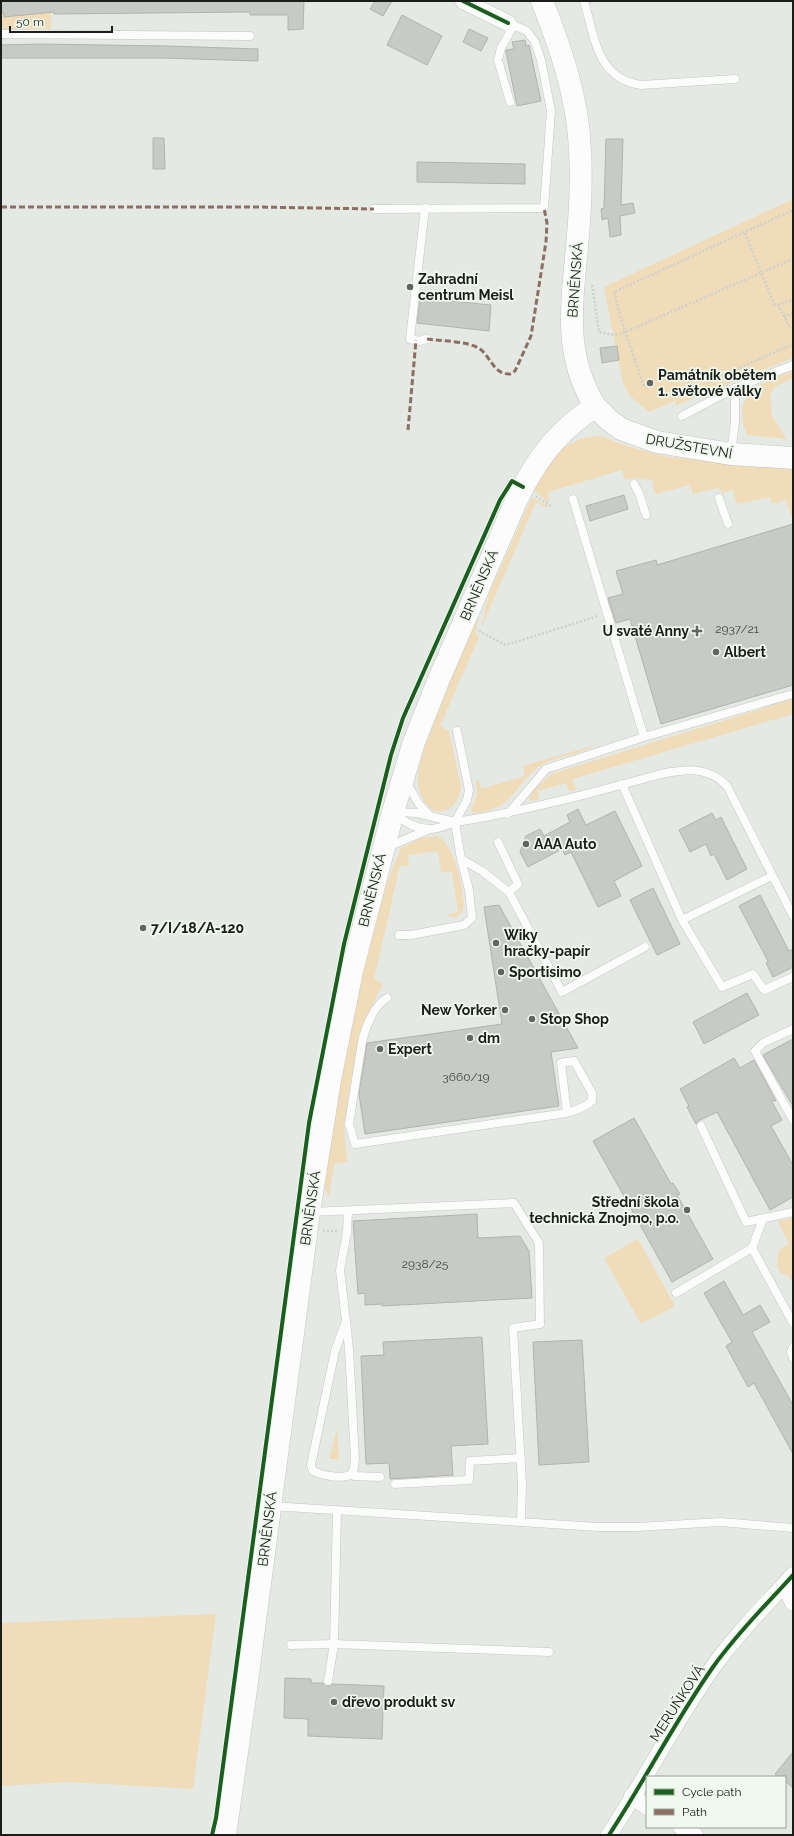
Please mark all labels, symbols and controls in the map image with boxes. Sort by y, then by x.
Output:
scale bar [10,8,112,34]
text: 50 m [16,15,44,29]
street label: BRNĚNSKÁ [563,241,586,318]
place label: Zahradní centrum Meisl [418,271,514,303]
marker: Zahradní centrum Meisl [405,282,415,292]
place label: Památník obětem 1. světové války [658,367,777,399]
marker: Památník obětem 1. světové války [645,378,655,388]
street label: DRUŽSTEVNÍ [644,430,734,462]
street label: BRNĚNSKÁ [456,546,501,623]
house number: 2937/21 [715,622,759,636]
place label: U svaté Anny [602,623,689,639]
marker: U svaté Anny [692,626,702,636]
place label: Albert [724,644,766,660]
marker: Albert [711,647,721,657]
place label: AAA Auto [534,836,597,852]
marker: AAA Auto [521,839,531,849]
street label: BRNĚNSKÁ [354,851,389,929]
place label: 7/I/18/A-120 [151,920,244,936]
marker: 7/I/18/A-120 [138,923,148,933]
place label: Wiky hračky-papír [504,927,590,959]
marker: Wiky hračky-papír [491,938,501,948]
place label: Sportisimo [509,964,582,980]
marker: Sportisimo [496,967,506,977]
place label: New Yorker [421,1002,498,1018]
marker: New Yorker [500,1005,510,1015]
place label: Stop Shop [540,1011,609,1027]
marker: Stop Shop [527,1014,537,1024]
place label: dm [478,1030,500,1046]
marker: dm [465,1033,475,1043]
place label: Expert [388,1041,433,1057]
marker: Expert [375,1044,385,1054]
house number: 3660/19 [442,1070,490,1084]
street label: BRNĚNSKÁ [296,1169,323,1247]
place label: Střední škola technická Znojmo, p.o. [529,1194,679,1226]
marker: Střední škola technická Znojmo, p.o. [682,1205,692,1215]
house number: 2938/25 [402,1257,449,1271]
street label: BRNĚNSKÁ [253,1490,280,1567]
street label: MERUŇKOVÁ [645,1661,708,1744]
place label: dřevo produkt sv [342,1694,455,1710]
marker: dřevo produkt sv [329,1697,339,1707]
legend [646,1776,786,1828]
text: Cycle path [682,1785,741,1799]
text: Path [682,1805,707,1819]

